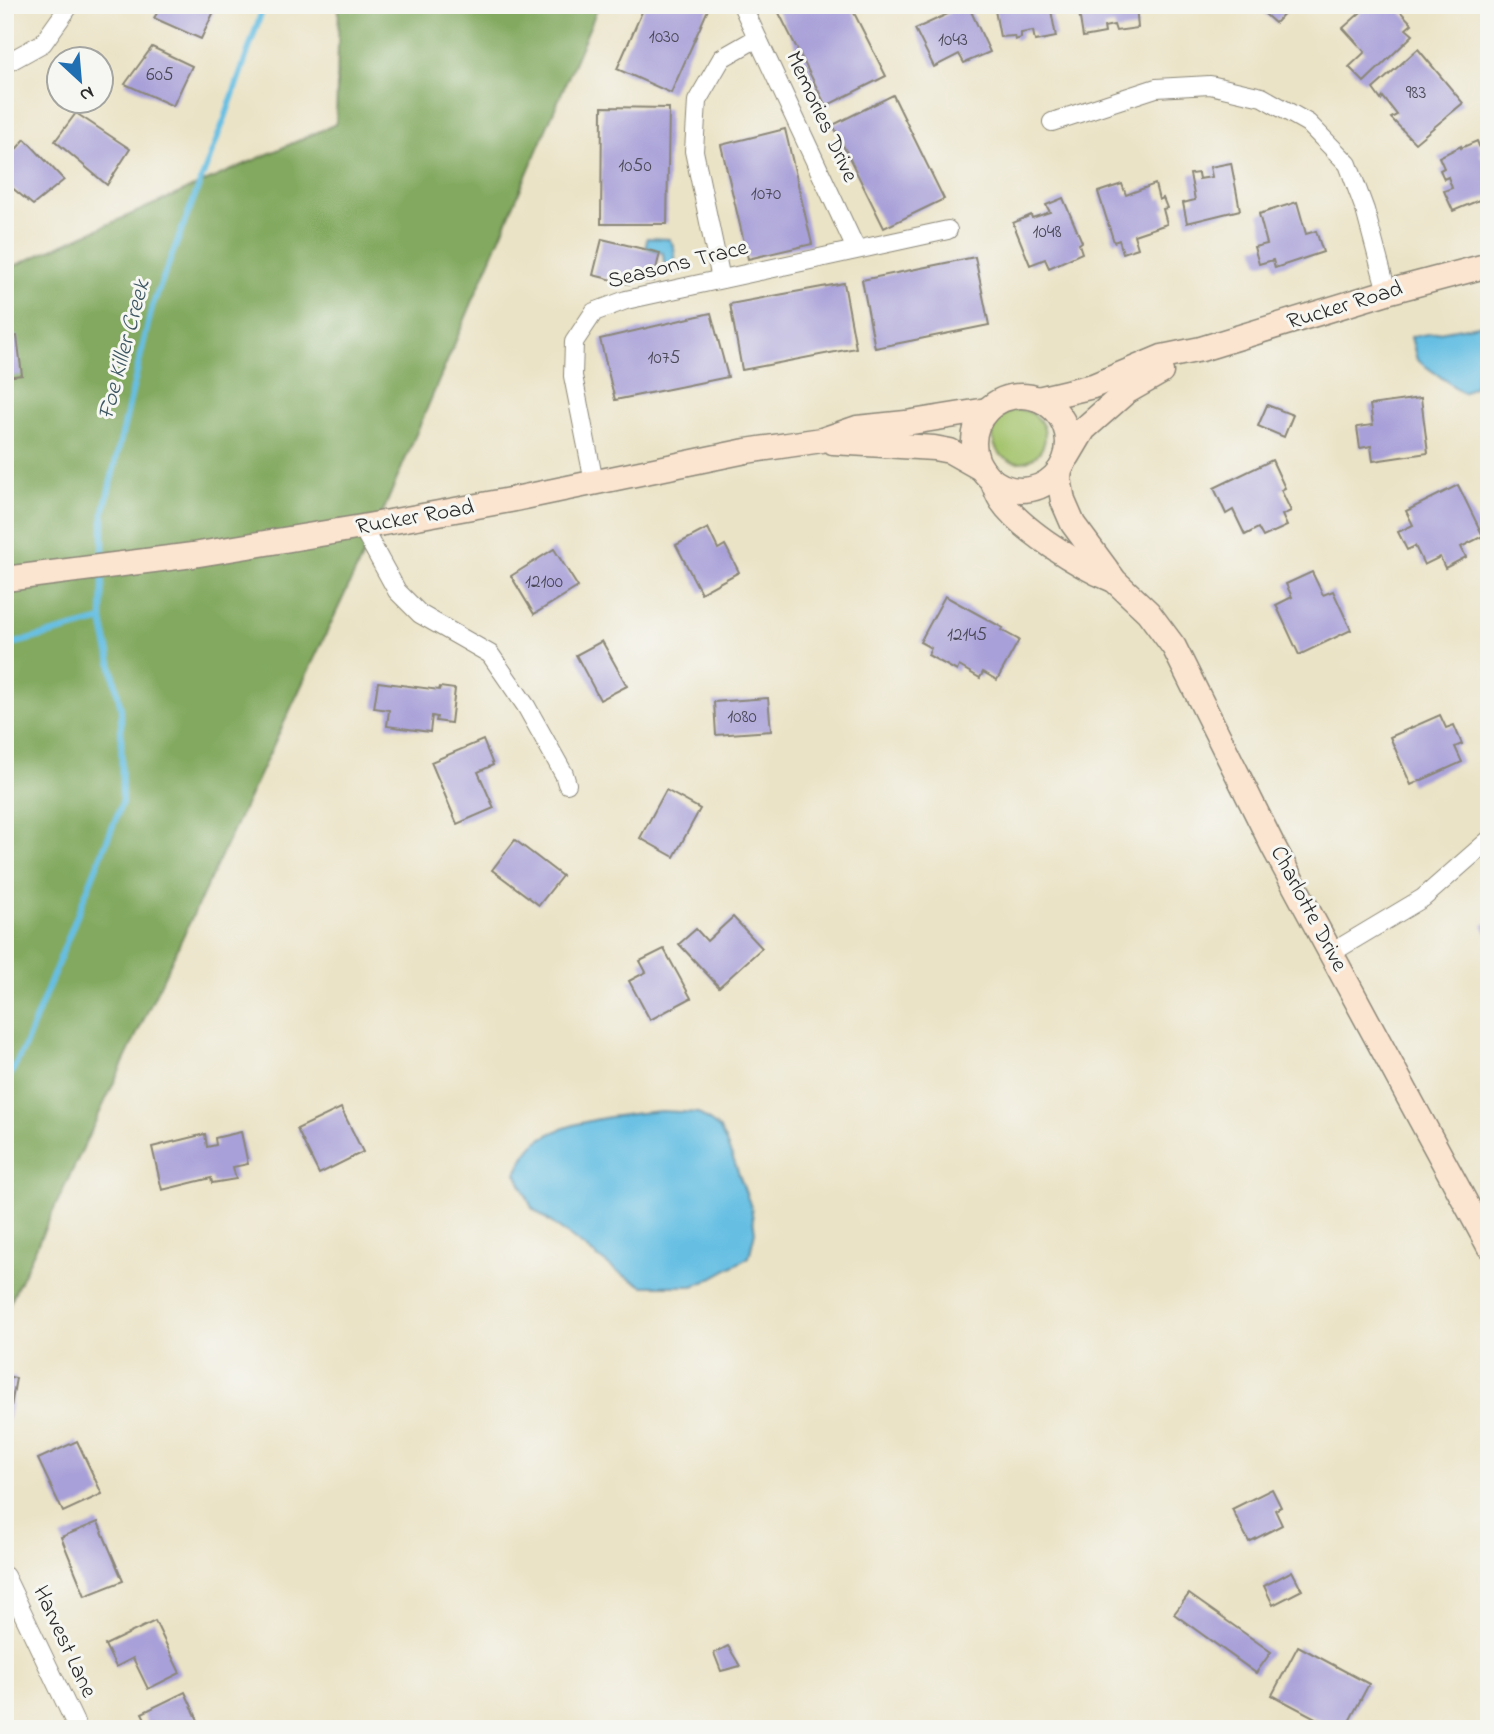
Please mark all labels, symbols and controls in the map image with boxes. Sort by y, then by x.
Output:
house number: 1030 [649,24,679,51]
house number: 1043 [938,27,968,54]
north arrow [46,46,116,116]
street label: Memories Drive [776,46,866,189]
house number: 605 [146,62,174,89]
text: N [75,78,98,108]
house number: 983 [1406,80,1426,107]
house number: 1050 [618,153,652,180]
house number: 1070 [751,181,781,208]
house number: 1048 [1032,219,1062,246]
street label: Seasons Trace [605,232,752,298]
street label: Rucker Road [1283,273,1407,339]
water label: Foe Killer Creek [90,275,161,424]
house number: 1075 [648,345,681,372]
street label: Rucker Road [353,491,477,545]
house number: 12100 [525,569,563,596]
house number: 12145 [947,622,987,649]
house number: 1080 [727,704,757,731]
street label: Charlotte Drive [1261,840,1355,978]
street label: Harvest Lane [24,1580,105,1704]

